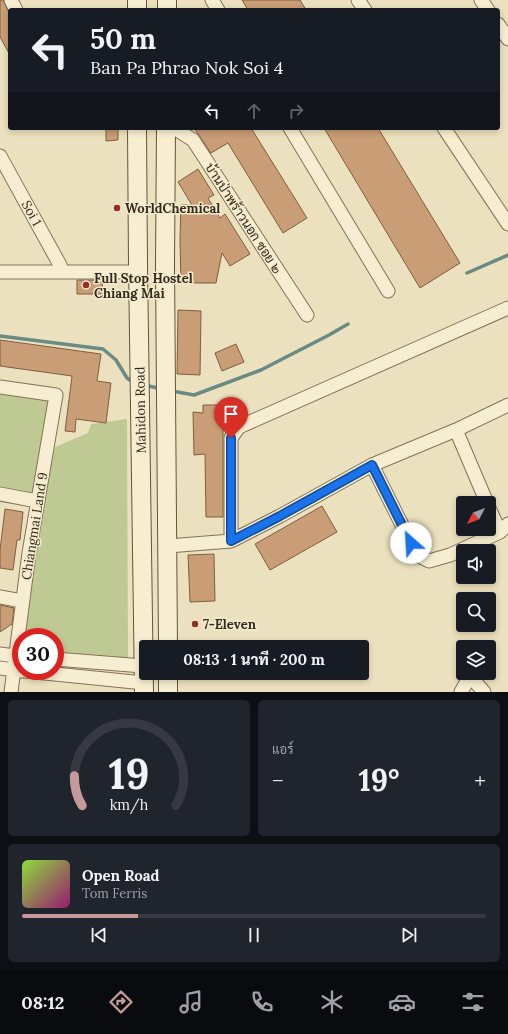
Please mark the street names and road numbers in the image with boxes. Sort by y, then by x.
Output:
street label: บ้านป่าพร้าวนอก ซอย ๒ [201,159,287,277]
street label: Soi 1 [18,197,46,229]
street label: Mahidon Road [131,366,150,454]
street label: Chiangmai Land 9 [18,471,51,581]

